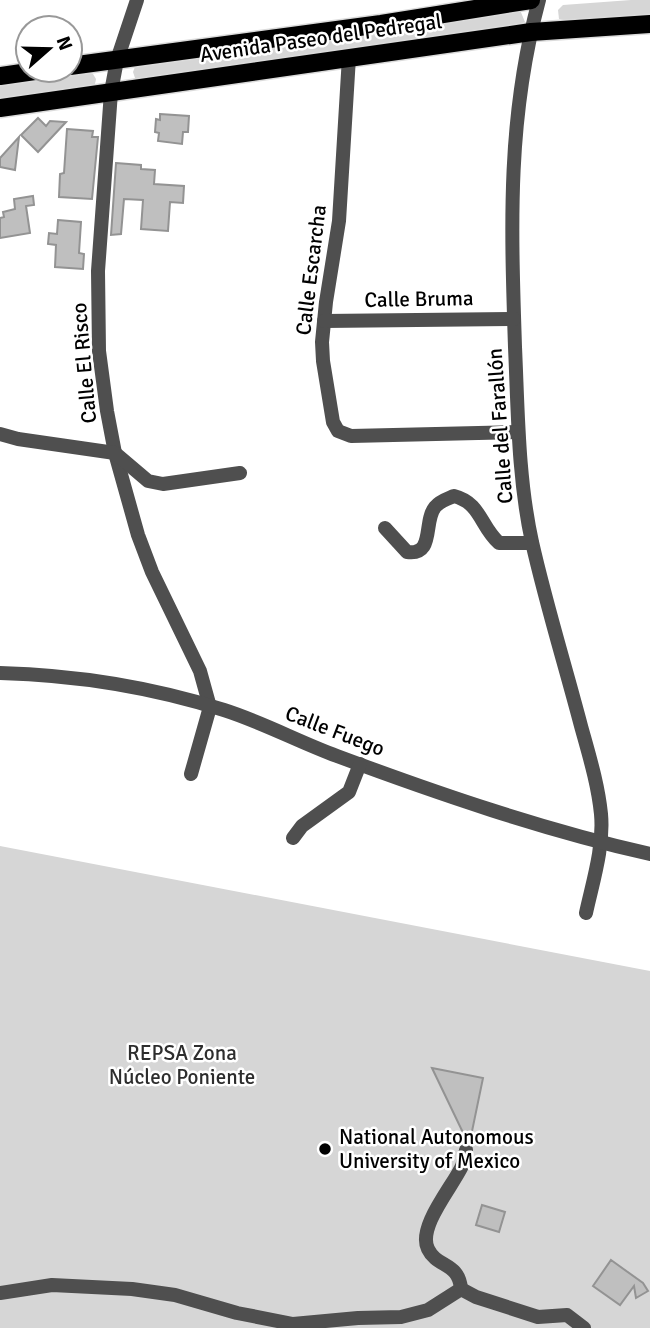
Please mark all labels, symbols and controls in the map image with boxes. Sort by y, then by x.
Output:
street label: Avenida Paseo del Pedregal [198,8,444,68]
north arrow [14,14,84,84]
text: N [50,33,78,54]
street label: Calle Escarcha [290,203,332,337]
street label: Calle Bruma [364,285,474,313]
street label: Calle El Risco [66,302,102,424]
street label: Calle del Farallón [482,347,518,505]
street label: Calle Fuego [282,700,388,762]
park label: REPSA Zona Núcleo Poniente [109,1040,255,1090]
place label: National Autonomous University of Mexico [339,1124,534,1174]
marker: National Autonomous University of Mexico [317,1141,333,1157]

